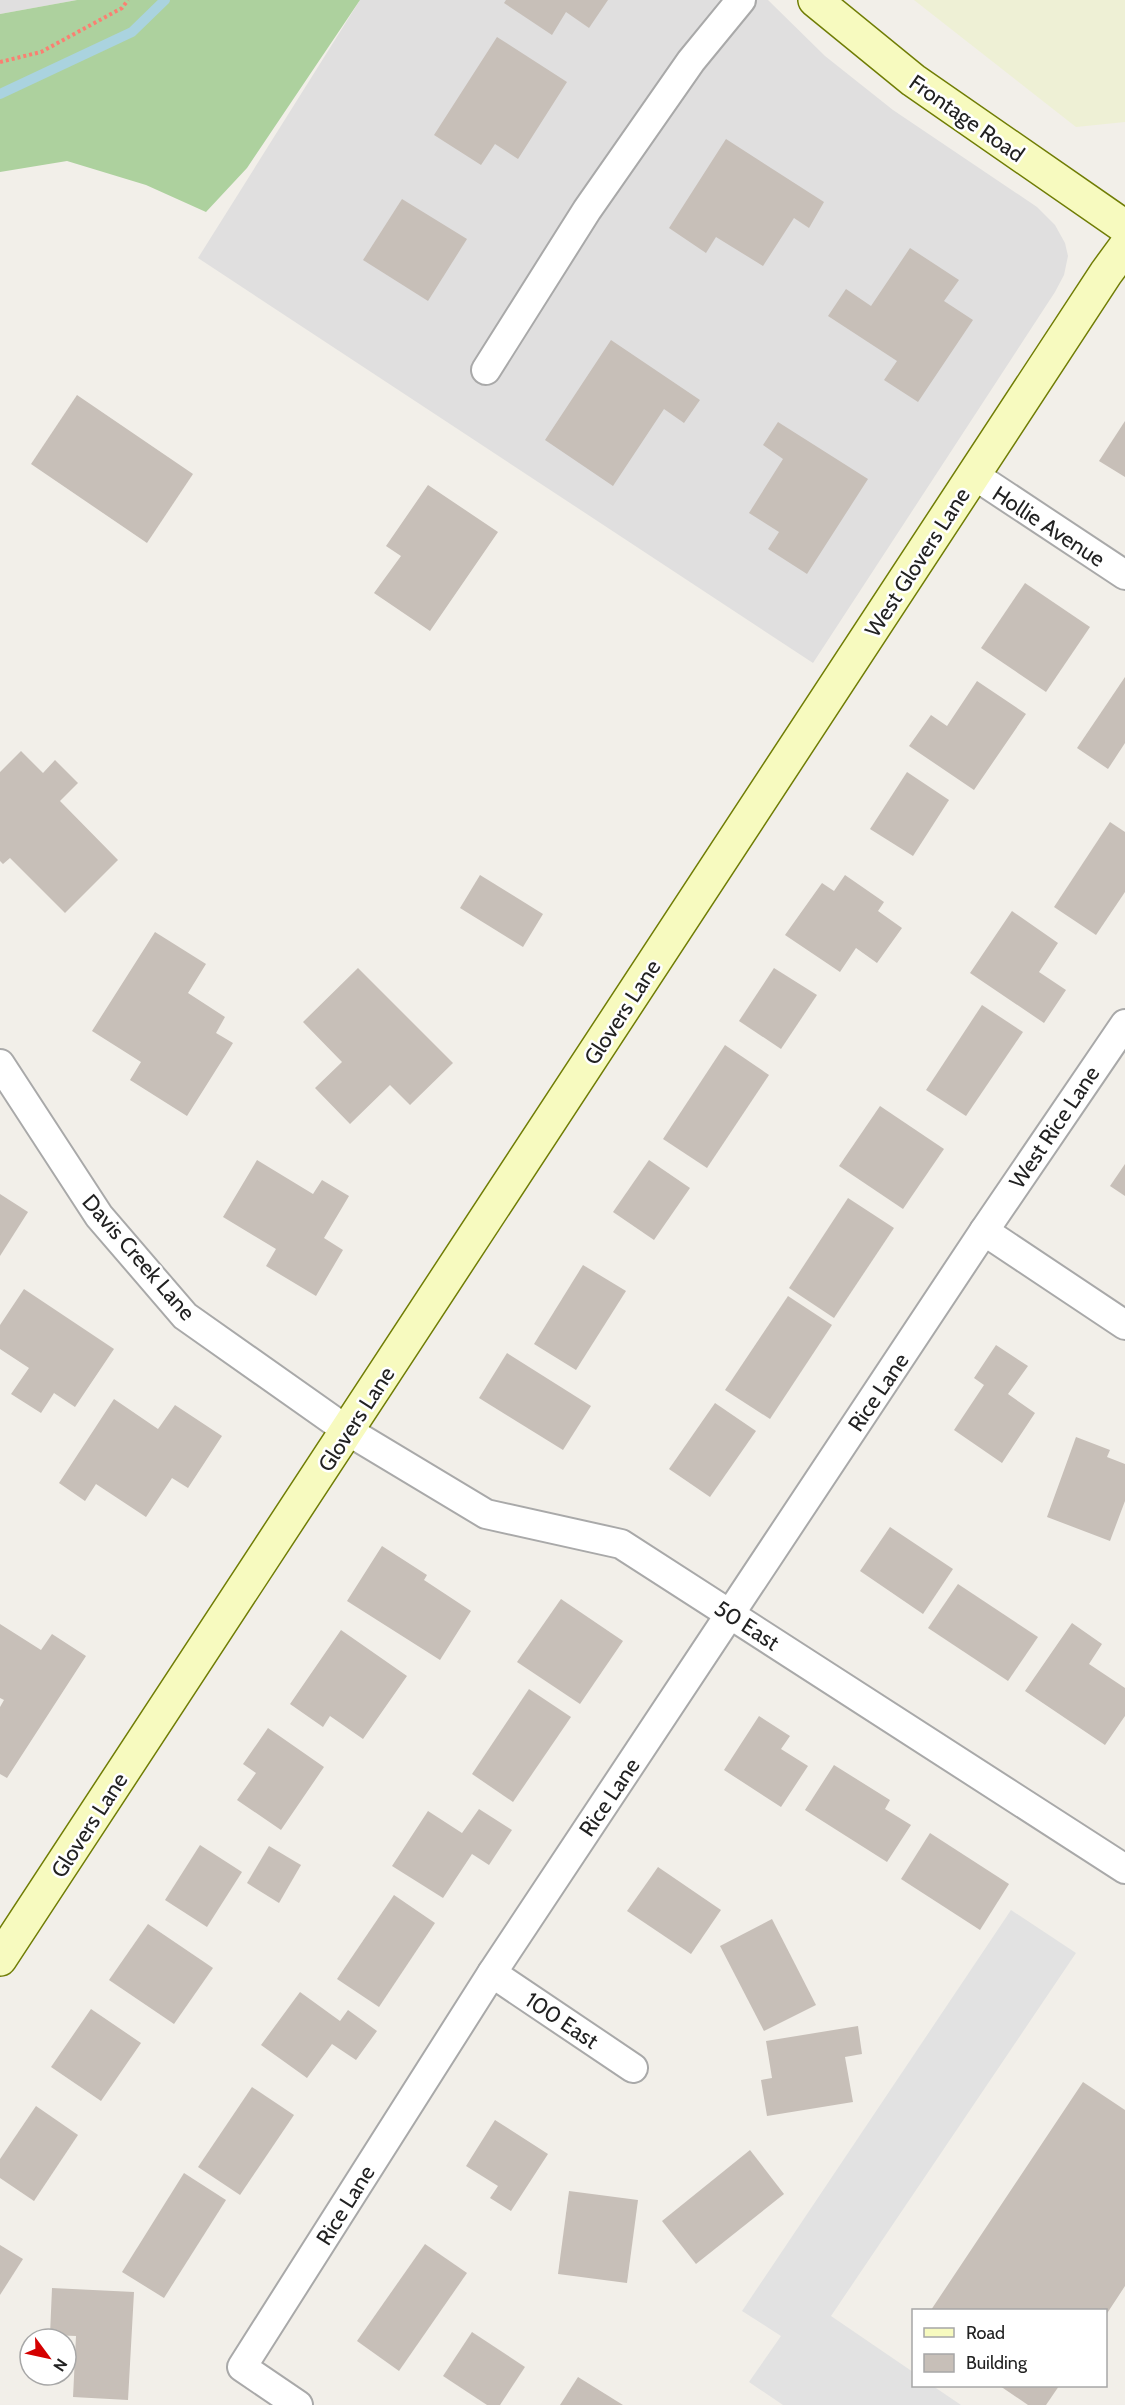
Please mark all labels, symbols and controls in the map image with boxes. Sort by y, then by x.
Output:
street label: Frontage Road [904,69,1029,168]
street label: Hollie Avenue [988,480,1110,573]
street label: West Glovers Lane [859,483,976,642]
street label: Glovers Lane [579,955,666,1070]
street label: West Rice Lane [1004,1061,1105,1194]
street label: Davis Creek Lane [77,1189,201,1326]
street label: Rice Lane [842,1348,914,1437]
street label: Glovers Lane [313,1362,400,1477]
street label: 50 East [709,1595,785,1657]
street label: Rice Lane [573,1753,645,1842]
street label: Glovers Lane [46,1768,133,1883]
street label: 100 East [520,1986,604,2055]
street label: Rice Lane [310,2160,380,2250]
legend [912,2309,1107,2387]
text: Road [966,2322,1005,2344]
north arrow [18,2327,78,2387]
text: Building [966,2352,1028,2374]
text: N [49,2355,71,2375]

